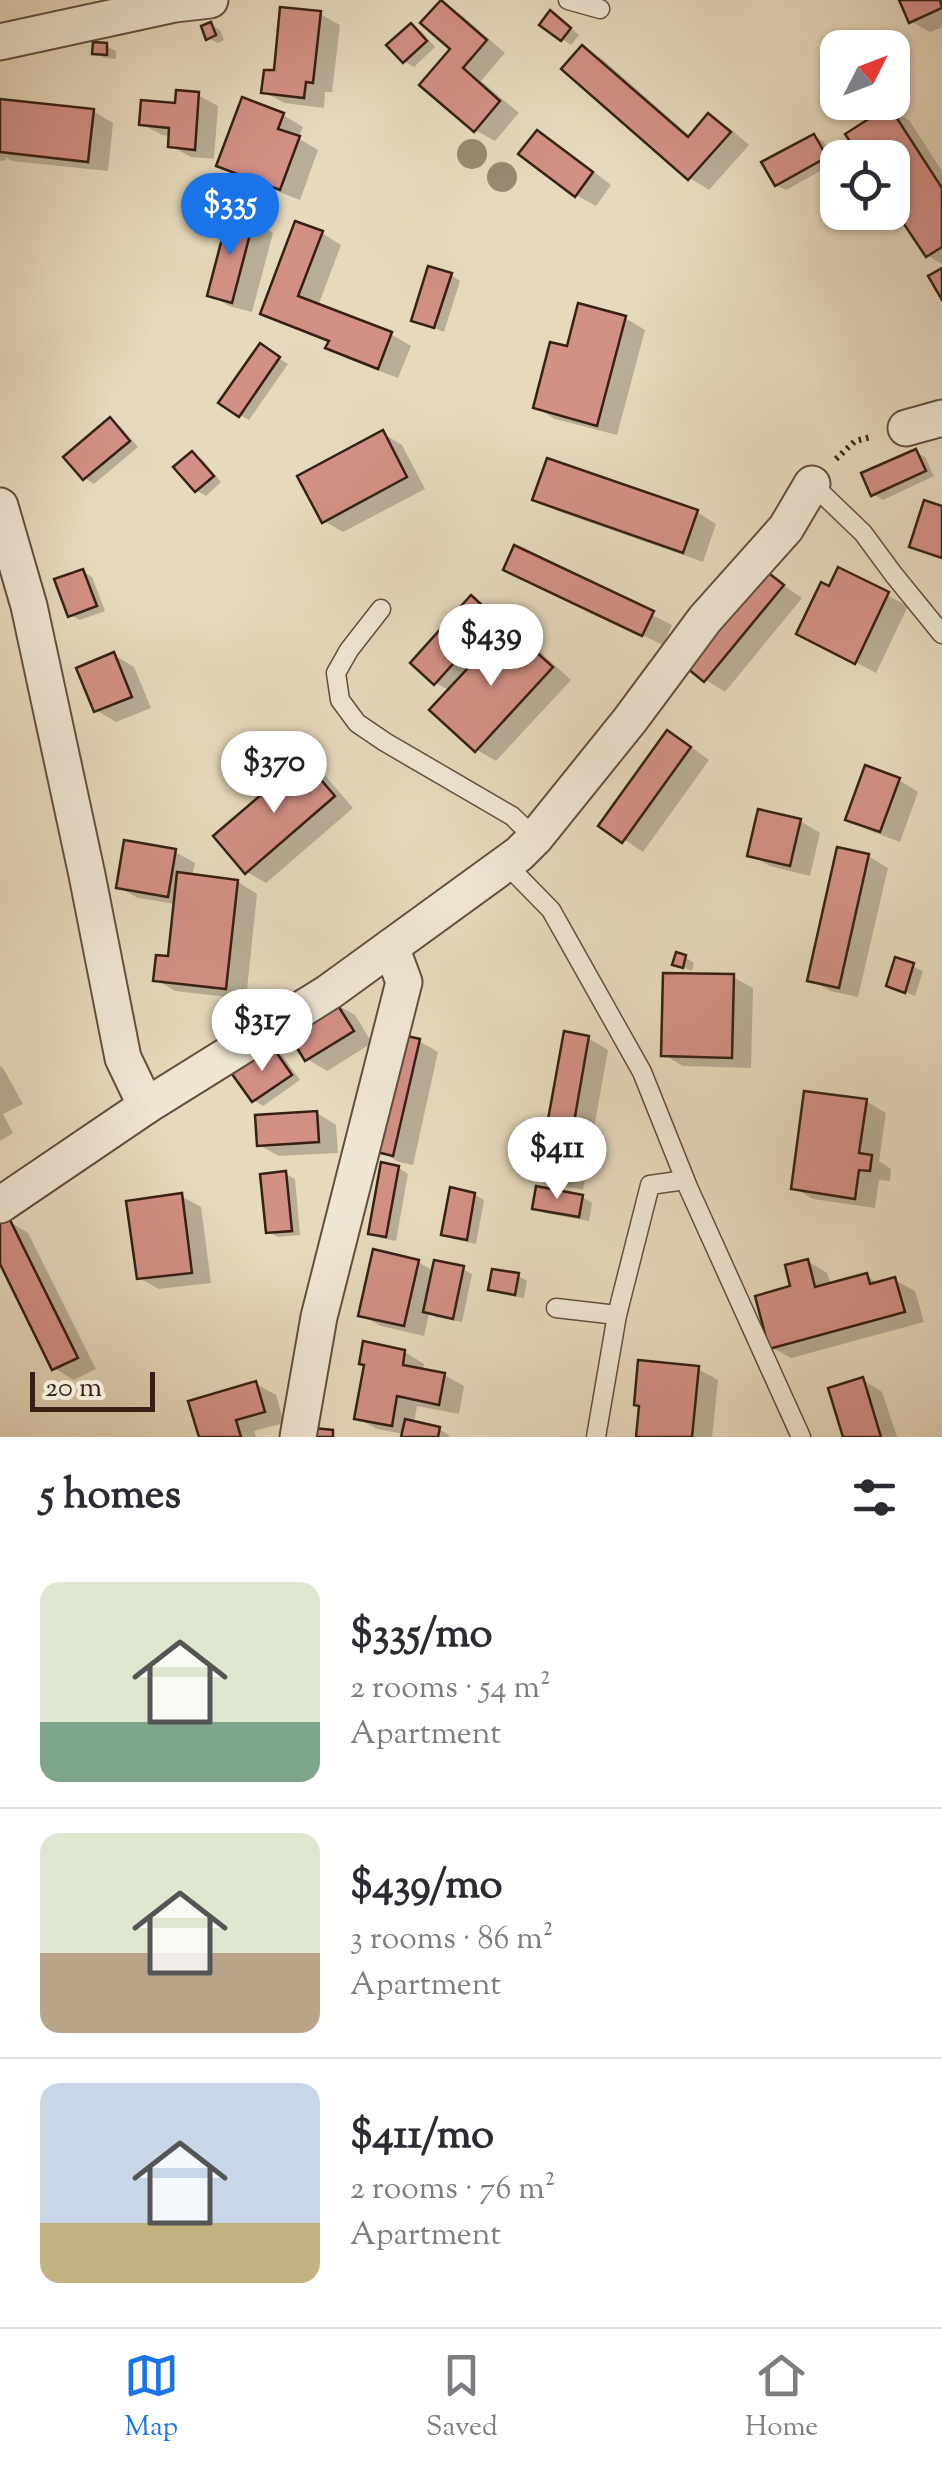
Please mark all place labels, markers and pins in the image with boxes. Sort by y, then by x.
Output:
pin: $335 [171,173,289,258]
pin: $439 [432,604,550,689]
pin: $370 [215,731,333,816]
pin: $317 [203,989,321,1074]
pin: $411 [498,1117,616,1202]

